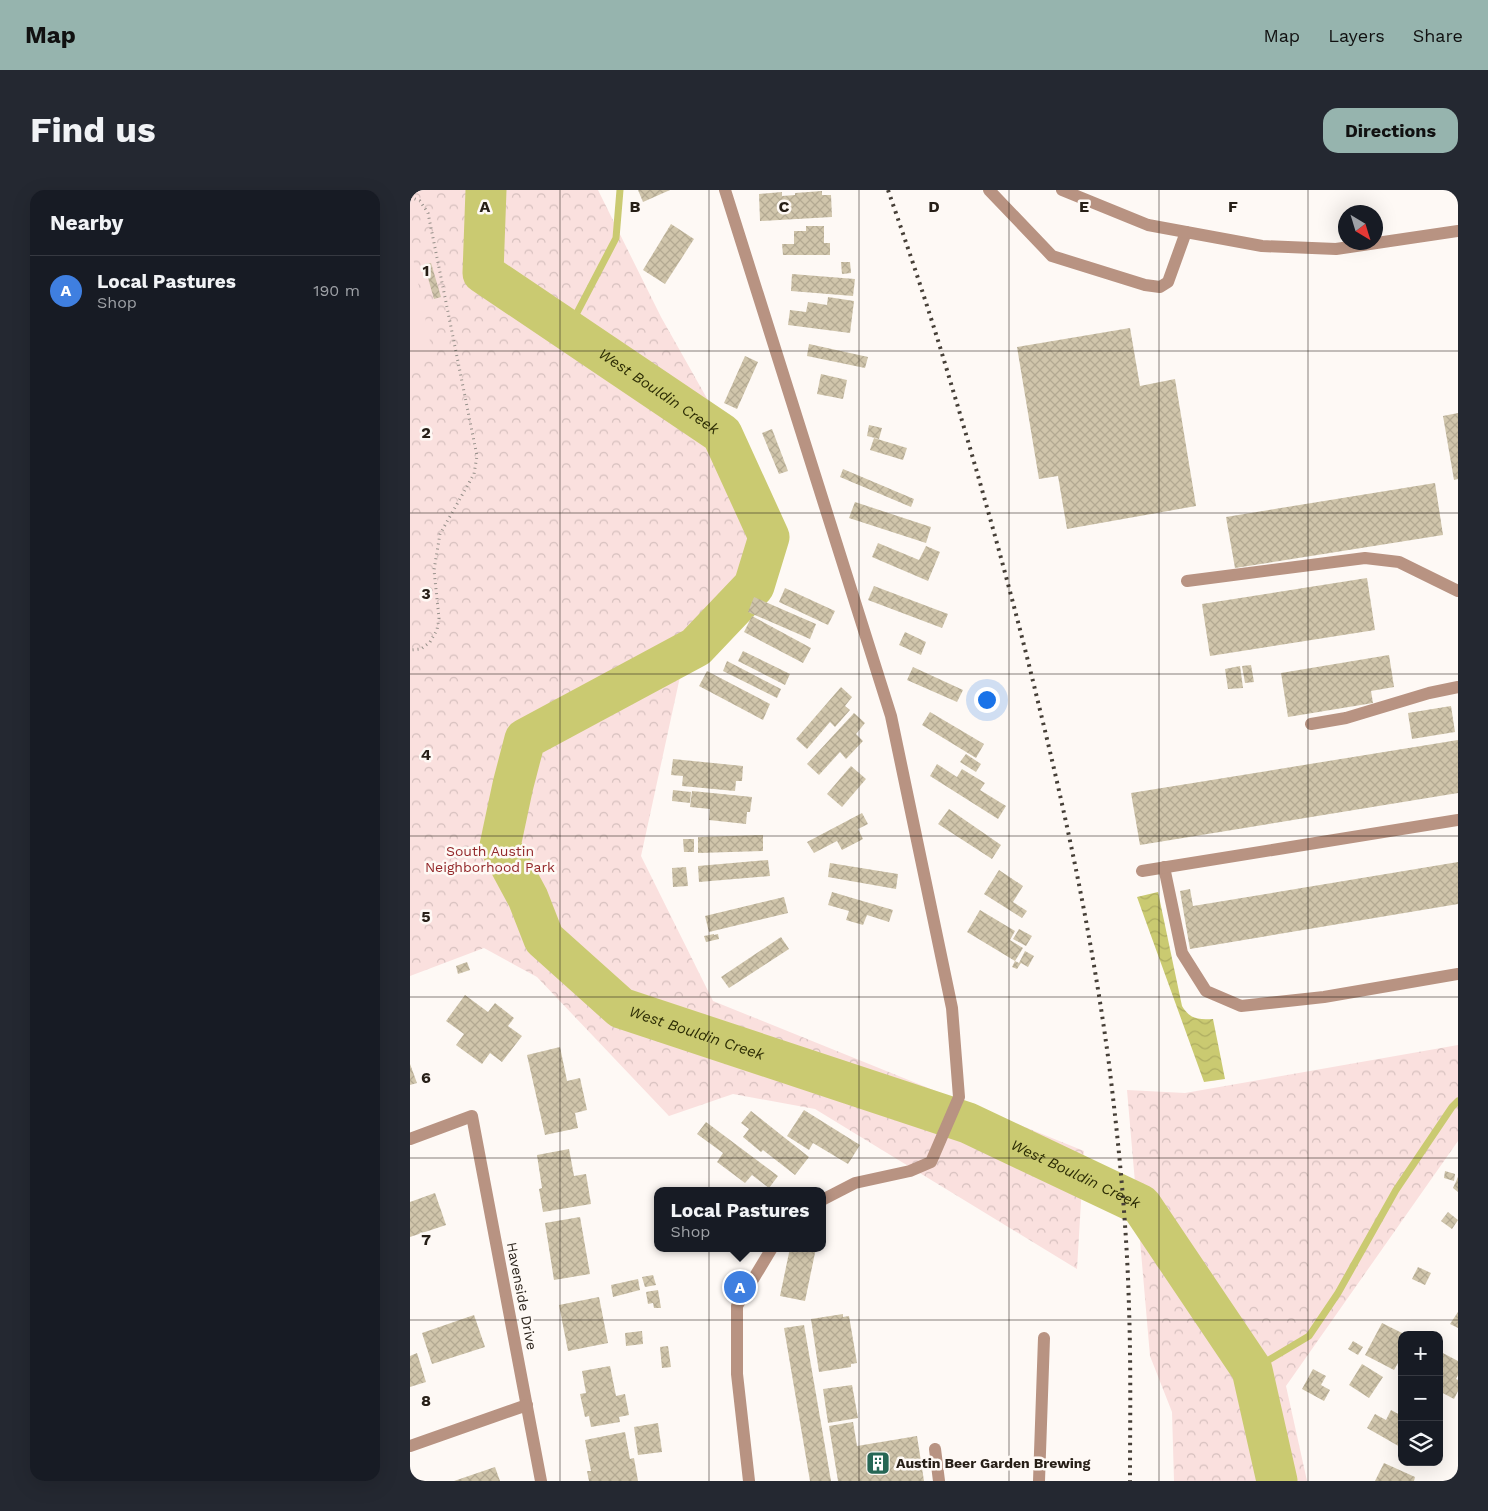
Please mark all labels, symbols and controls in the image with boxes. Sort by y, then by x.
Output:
text: Map [25,21,76,49]
text: Map [1263,25,1300,46]
text: Layers [1328,25,1385,46]
text: Share [1413,25,1463,46]
button: Directions [1323,108,1458,153]
text: Find us [30,109,156,151]
text: A [480,197,491,216]
text: B [630,197,641,216]
text: C [779,197,790,216]
text: D [928,197,940,216]
text: E [1079,197,1089,216]
text: F [1228,197,1238,216]
north arrow [1338,205,1383,250]
text: Nearby [50,210,123,235]
text: 1 [423,261,429,280]
text: Local Pastures [97,270,236,293]
text: A [61,281,71,300]
text: 190 m [313,281,360,300]
text: Shop [97,293,137,312]
water label: West Bouldin Creek [595,345,723,439]
text: 2 [421,423,431,442]
text: 3 [421,584,431,603]
your location [974,687,1000,713]
text: 4 [421,745,431,764]
park label: South Austin Neighborhood Park [425,843,555,875]
text: 5 [421,907,431,926]
water label: West Bouldin Creek [627,1002,767,1064]
text: 6 [421,1068,431,1087]
water label: West Bouldin Creek [1008,1136,1144,1213]
popup [654,1187,826,1252]
text: Local Pastures [671,1199,809,1222]
text: Shop [671,1222,710,1241]
text: 7 [421,1230,431,1249]
street label: Havenside Drive [504,1241,540,1351]
pin: A [724,1268,756,1306]
map controls [1398,1331,1443,1466]
button: + [1398,1331,1443,1376]
button: − [1398,1376,1443,1421]
text: 8 [421,1391,431,1410]
button: layers [1398,1421,1443,1466]
building icon: Austin Beer Garden Brewing [865,1450,891,1476]
place label: Austin Beer Garden Brewing [896,1455,1091,1471]

